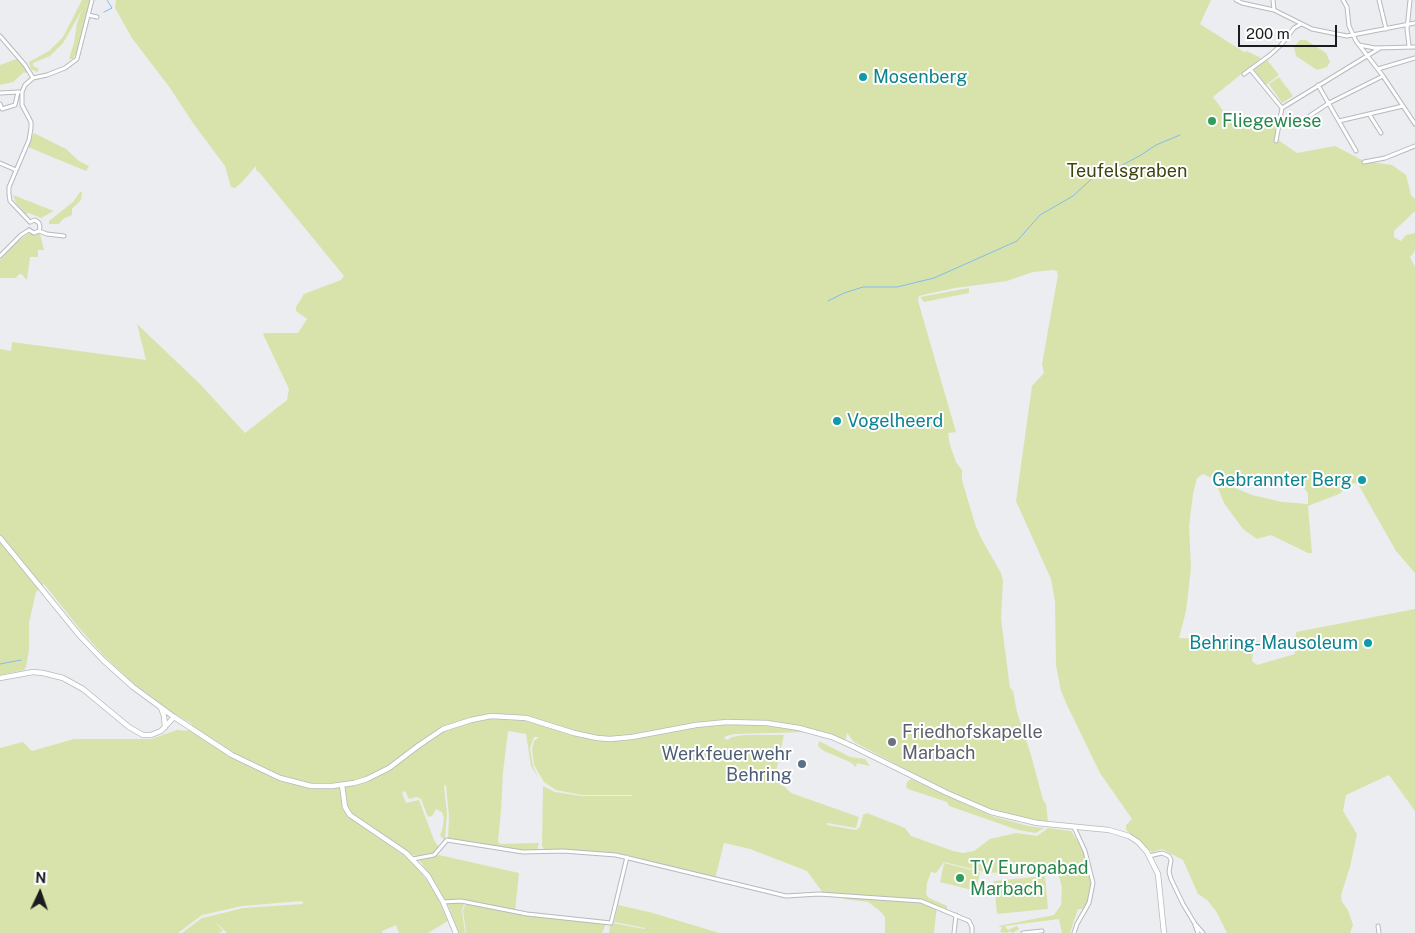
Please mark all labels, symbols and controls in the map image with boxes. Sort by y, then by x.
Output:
scale bar [1240,15,1339,47]
text: 200 m [1246,25,1290,42]
place label: Mosenberg [873,66,968,88]
marker: Mosenberg [857,71,869,83]
place label: Fliegewiese [1222,110,1322,132]
marker: Fliegewiese [1206,115,1218,127]
park label: Teufelsgraben [1067,160,1187,182]
place label: Vogelheerd [847,410,943,432]
marker: Vogelheerd [831,415,843,427]
place label: Gebrannter Berg [1212,469,1352,491]
marker: Gebrannter Berg [1356,474,1368,486]
place label: Behring-Mausoleum [1189,632,1358,654]
marker: Behring-Mausoleum [1362,637,1374,649]
place label: Friedhofskapelle Marbach [902,721,1043,764]
marker: Friedhofskapelle Marbach [886,736,898,748]
place label: Werkfeuerwehr Behring [662,743,792,786]
marker: Werkfeuerwehr Behring [796,758,808,770]
place label: TV Europabad Marbach [970,857,1088,900]
north arrow [15,868,65,918]
text: N [35,870,47,886]
marker: TV Europabad Marbach [954,872,966,884]

